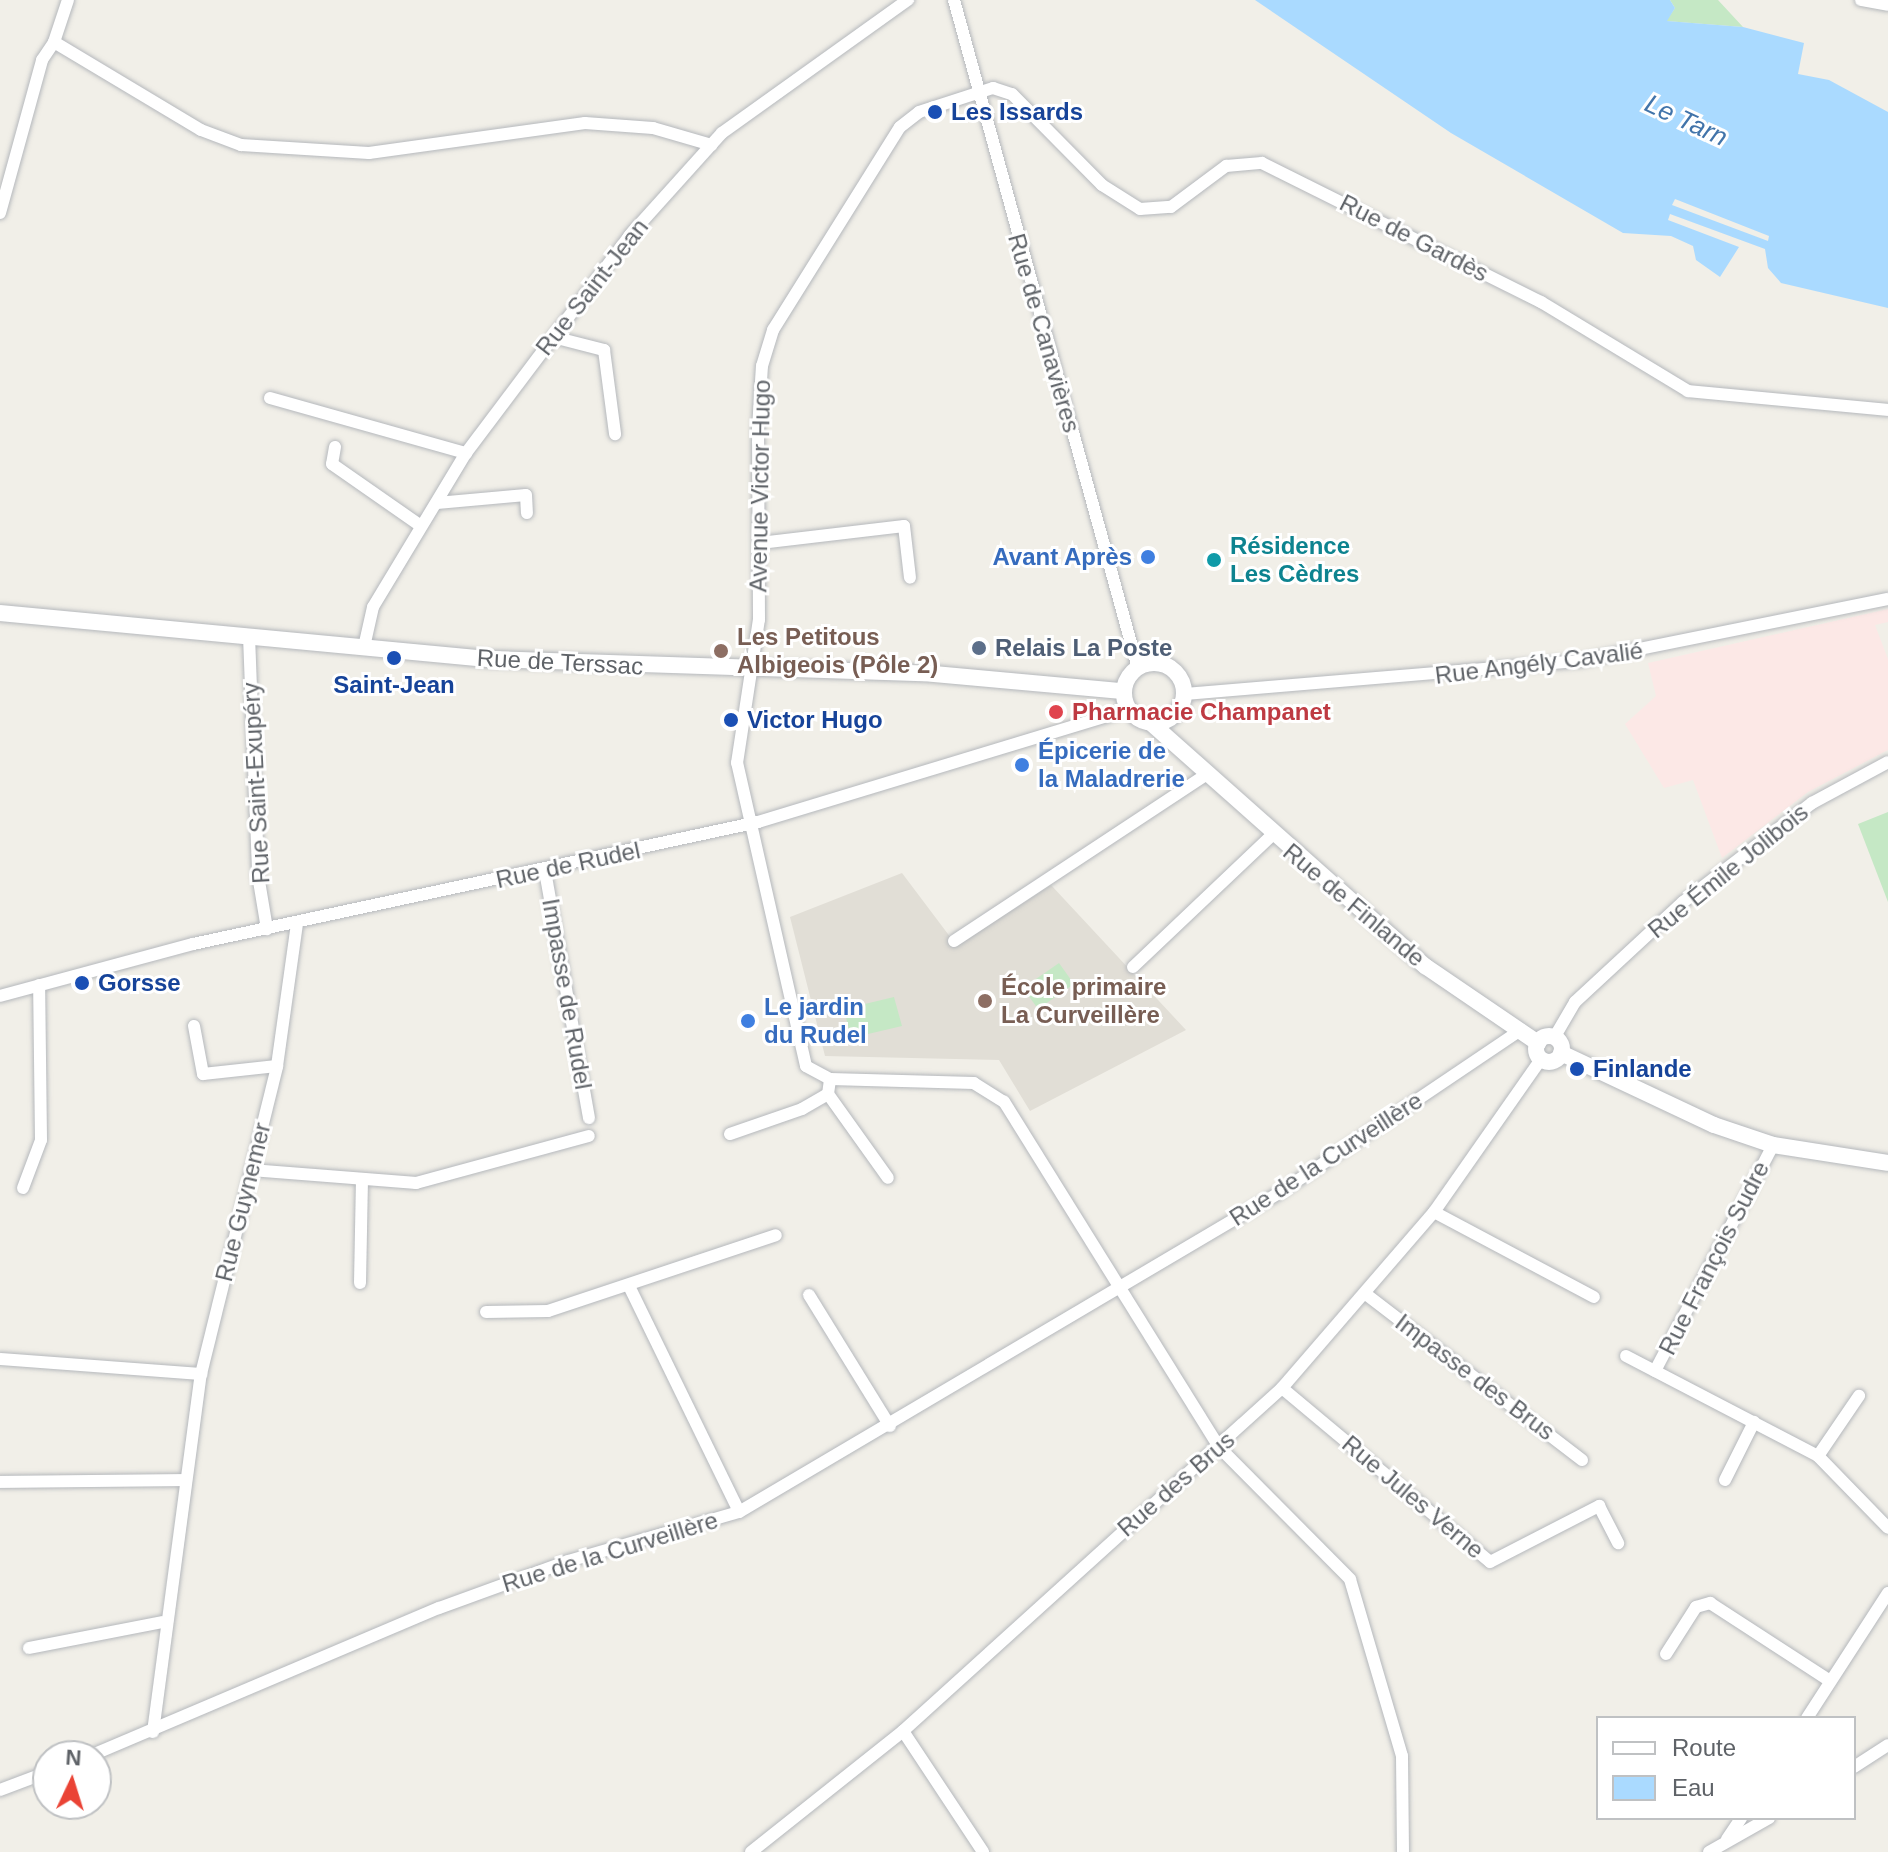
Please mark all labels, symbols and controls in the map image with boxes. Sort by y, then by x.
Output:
water label: Le Tarn [1640,88,1732,154]
place label: Les Issards [951,98,1083,126]
marker: Les Issards [926,103,944,121]
street label: Rue de Gardès [1335,188,1493,288]
street label: Rue Saint-Jean [530,213,654,361]
street label: Rue de Canavières [1002,230,1086,436]
street label: Avenue Victor Hugo [744,379,776,593]
place label: Résidence Les Cèdres [1230,532,1359,588]
place label: Avant Après [992,543,1132,571]
marker: Avant Après [1139,548,1157,566]
marker: Résidence Les Cèdres [1205,551,1223,569]
place label: Les Petitous Albigeois (Pôle 2) [737,623,938,679]
place label: Relais La Poste [995,634,1172,662]
street label: Rue Angély Cavalié [1433,636,1645,690]
marker: Relais La Poste [970,639,988,657]
marker: Les Petitous Albigeois (Pôle 2) [712,642,730,660]
street label: Rue de Terssac [476,643,644,681]
marker: Saint-Jean [385,649,403,667]
place label: Saint-Jean [333,671,455,699]
street label: Rue Saint-Exupéry [236,682,276,884]
place label: Pharmacie Champanet [1072,698,1331,726]
marker: Pharmacie Champanet [1047,703,1065,721]
place label: Victor Hugo [747,706,883,734]
marker: Victor Hugo [722,711,740,729]
place label: Épicerie de la Maladrerie [1038,737,1185,793]
marker: Épicerie de la Maladrerie [1013,756,1031,774]
street label: Rue Émile Jolibois [1642,798,1814,944]
street label: Rue de Rudel [493,836,643,894]
street label: Rue de Finlande [1277,837,1431,973]
street label: Impasse de Rudel [536,896,598,1092]
place label: Gorsse [98,969,181,997]
place label: École primaire La Curveillère [1001,973,1166,1029]
marker: Gorsse [73,974,91,992]
marker: École primaire La Curveillère [976,992,994,1010]
place label: Le jardin du Rudel [764,993,867,1049]
marker: Le jardin du Rudel [739,1012,757,1030]
place label: Finlande [1593,1055,1692,1083]
marker: Finlande [1568,1060,1586,1078]
street label: Rue de la Curveillère [1224,1086,1428,1232]
street label: Rue Guynemer [209,1120,277,1284]
street label: Rue François Sudre [1653,1156,1775,1360]
street label: Impasse des Brus [1390,1308,1560,1446]
street label: Rue des Brus [1112,1425,1240,1543]
street label: Rue Jules Verne [1336,1429,1490,1565]
street label: Rue de la Curveillère [499,1505,721,1599]
legend [1596,1716,1856,1820]
text: Route [1672,1734,1736,1761]
north arrow [32,1740,112,1820]
text: N [65,1745,82,1771]
text: Eau [1672,1774,1715,1801]

